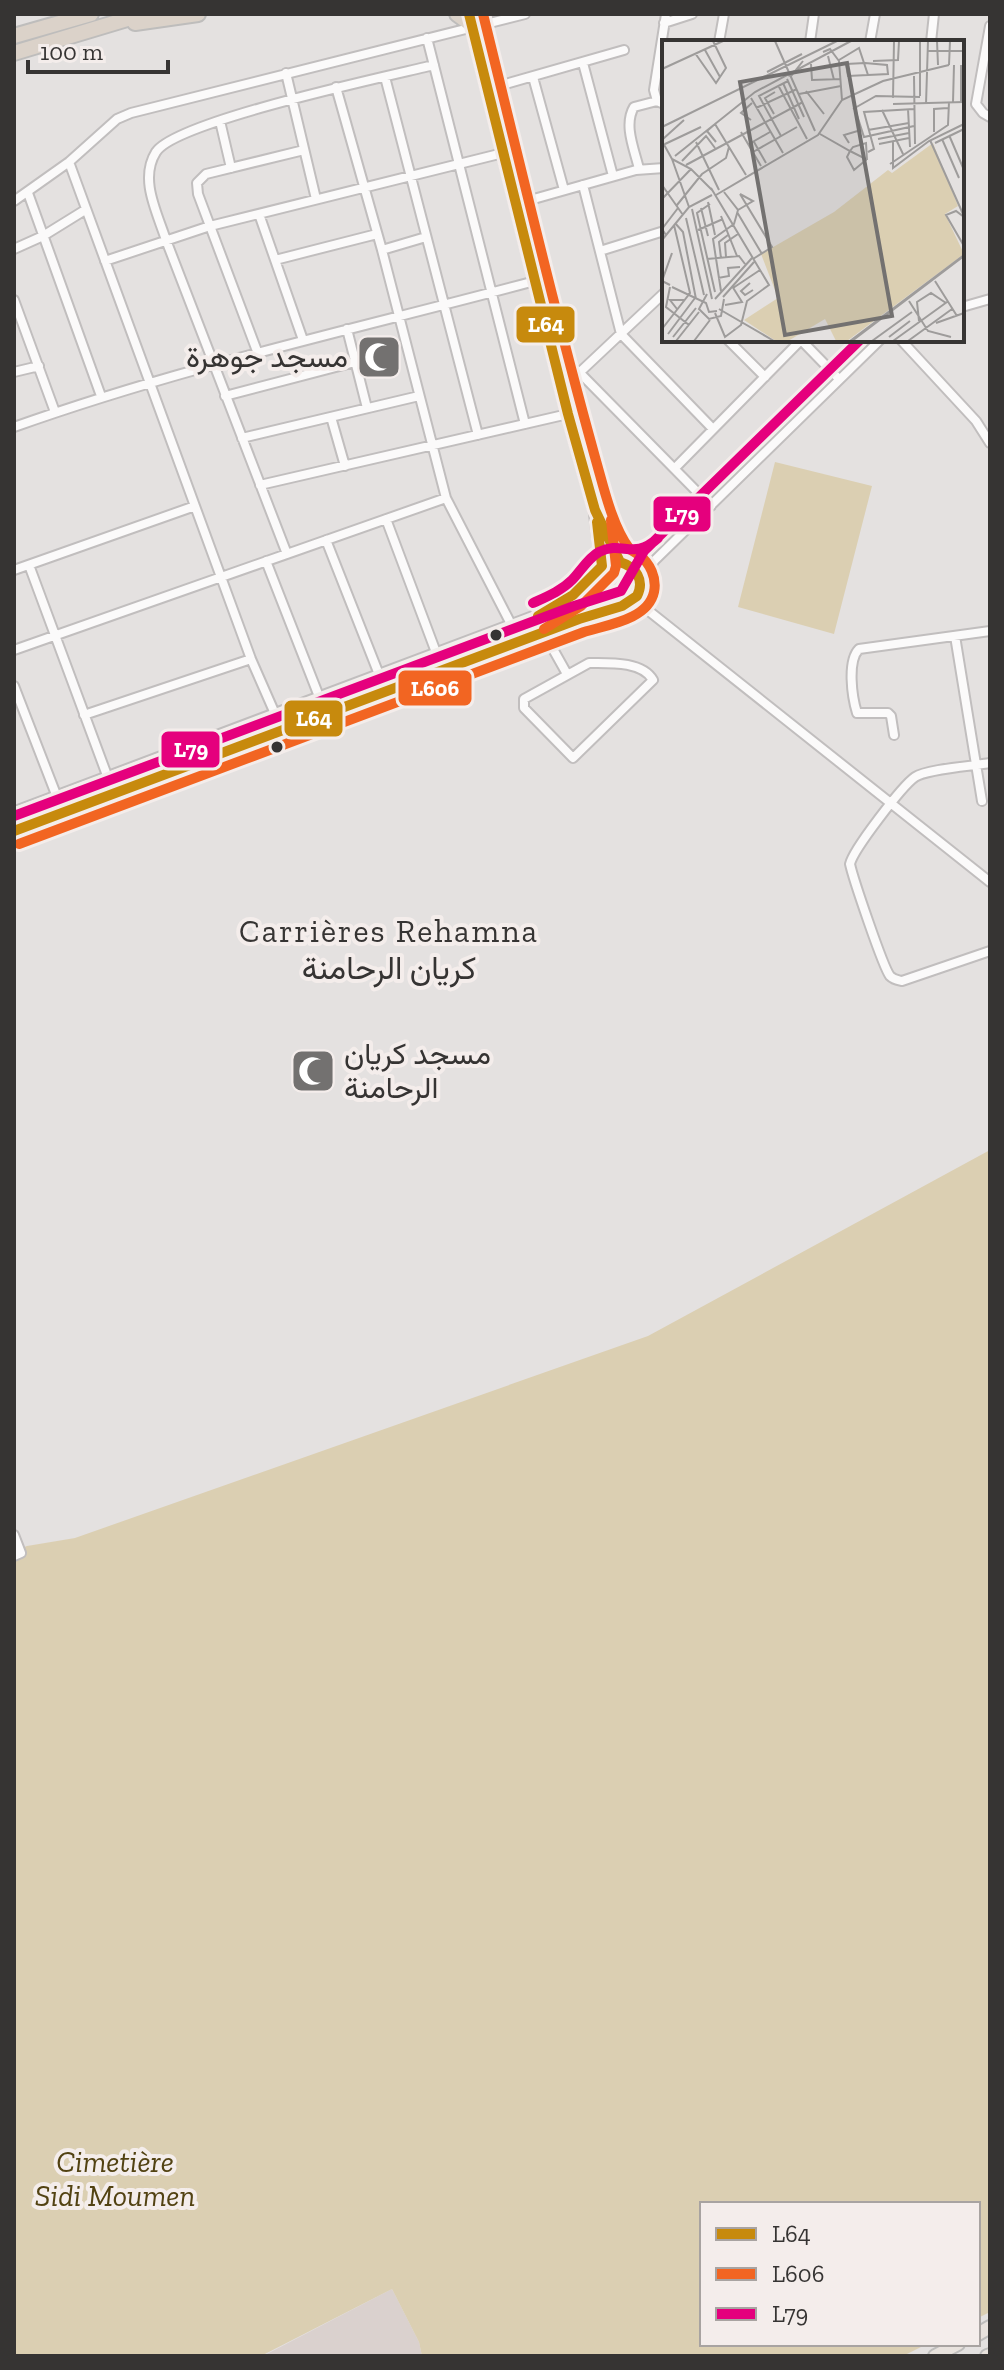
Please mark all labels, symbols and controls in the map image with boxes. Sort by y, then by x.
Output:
scale bar [28,24,168,74]
text: 100 m [40,37,103,66]
inset map [662,40,964,342]
line badge: L64 [515,305,576,344]
text: L64 [528,311,565,338]
mosque icon: مسجد جوهرة [355,333,403,381]
place label: مسجد جوهرة [186,339,348,375]
line badge: L79 [652,495,712,533]
text: L79 [665,501,699,528]
unlabelled marker [488,627,504,643]
line badge: L606 [397,669,473,707]
text: L606 [411,675,459,702]
line badge: L64 [283,699,344,738]
text: L64 [296,705,333,732]
line badge: L79 [160,730,221,769]
text: L79 [174,736,208,763]
unlabelled marker [269,739,285,755]
district label: Carrières Rehamna كريان الرحامنة [239,912,539,988]
place label: مسجد كريان الرحامنة [344,1036,491,1106]
mosque icon: مسجد كريان الرحامنة [289,1047,337,1095]
park label: Cimetière Sidi Moumen [35,2144,195,2214]
legend [700,2202,980,2346]
text: L64 [772,2219,811,2248]
text: L606 [772,2259,824,2288]
text: L79 [772,2299,808,2328]

